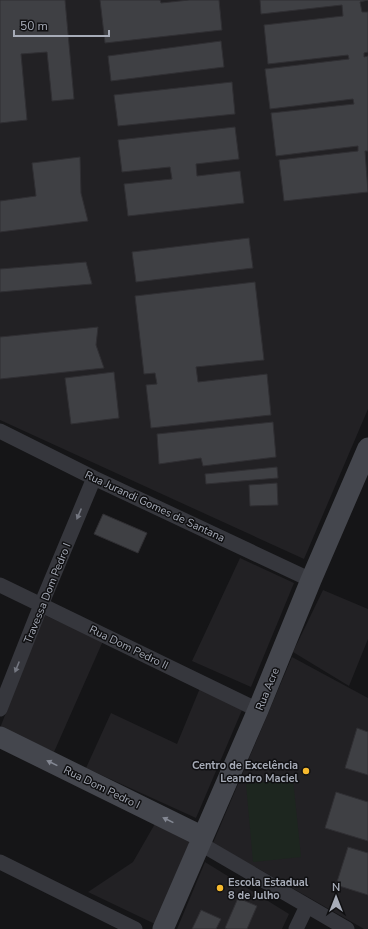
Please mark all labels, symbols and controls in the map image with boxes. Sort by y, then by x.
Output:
scale bar [14,12,109,38]
text: 50 m [20,18,48,34]
street label: Rua Jurandi Gomes de Santana [82,467,227,546]
one-way arrow [76,509,82,521]
street label: Travessa Dom Pedro I [20,541,75,646]
street label: Rua Dom Pedro II [87,622,171,673]
one-way arrow [13,661,19,673]
street label: Rua Acre [252,665,283,713]
place label: Centro de Excelência Leandro Maciel [192,758,298,786]
one-way arrow [46,759,57,766]
street label: Rua Dom Pedro I [61,762,143,812]
marker: Centro de Excelência Leandro Maciel [301,766,311,776]
one-way arrow [163,817,174,823]
place label: Escola Estadual 8 de Julho [228,875,309,903]
north arrow [316,877,356,917]
text: N [332,880,340,895]
marker: Escola Estadual 8 de Julho [215,883,225,893]

